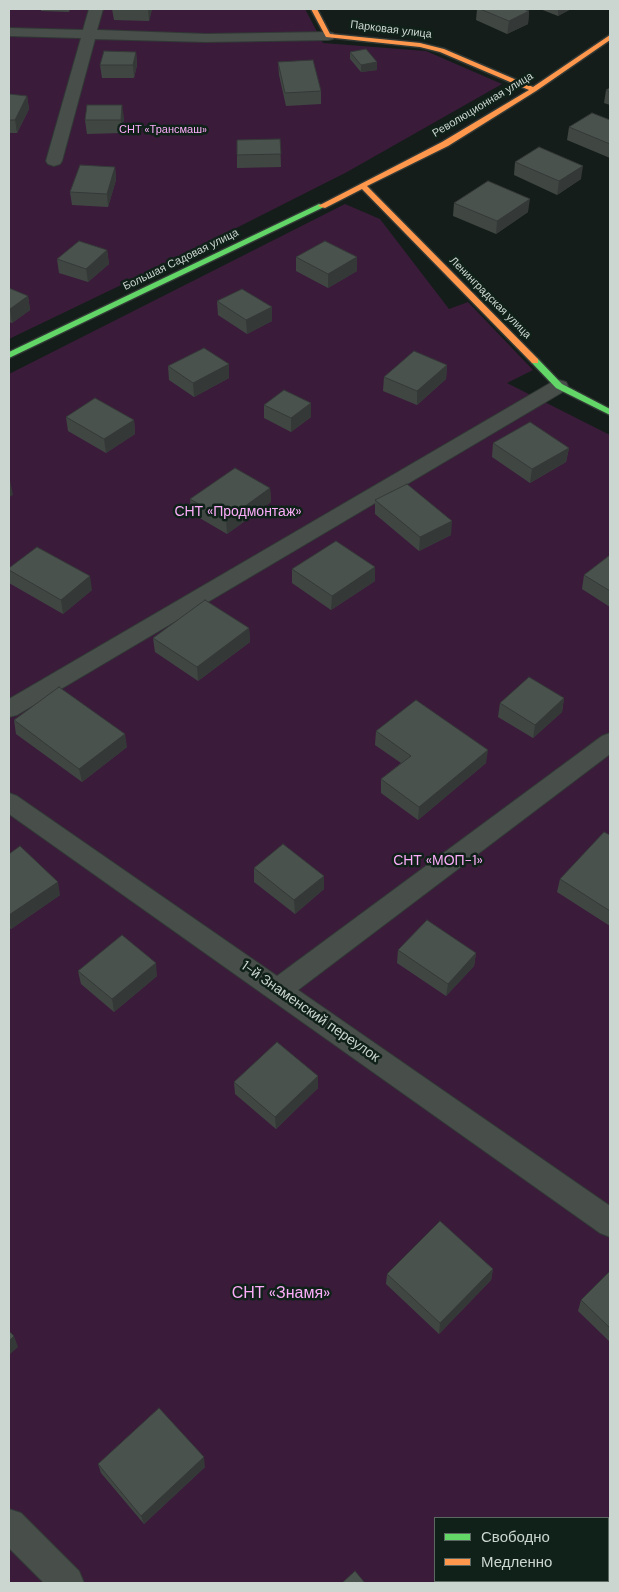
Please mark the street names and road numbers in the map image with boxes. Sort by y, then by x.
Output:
street label: Парковая улица [349,18,433,42]
street label: Революционная улица [430,70,536,140]
street label: Большая Садовая улица [121,226,241,294]
street label: Ленинградская улица [446,254,534,342]
street label: 1-й Знаменский переулок [238,958,382,1066]

